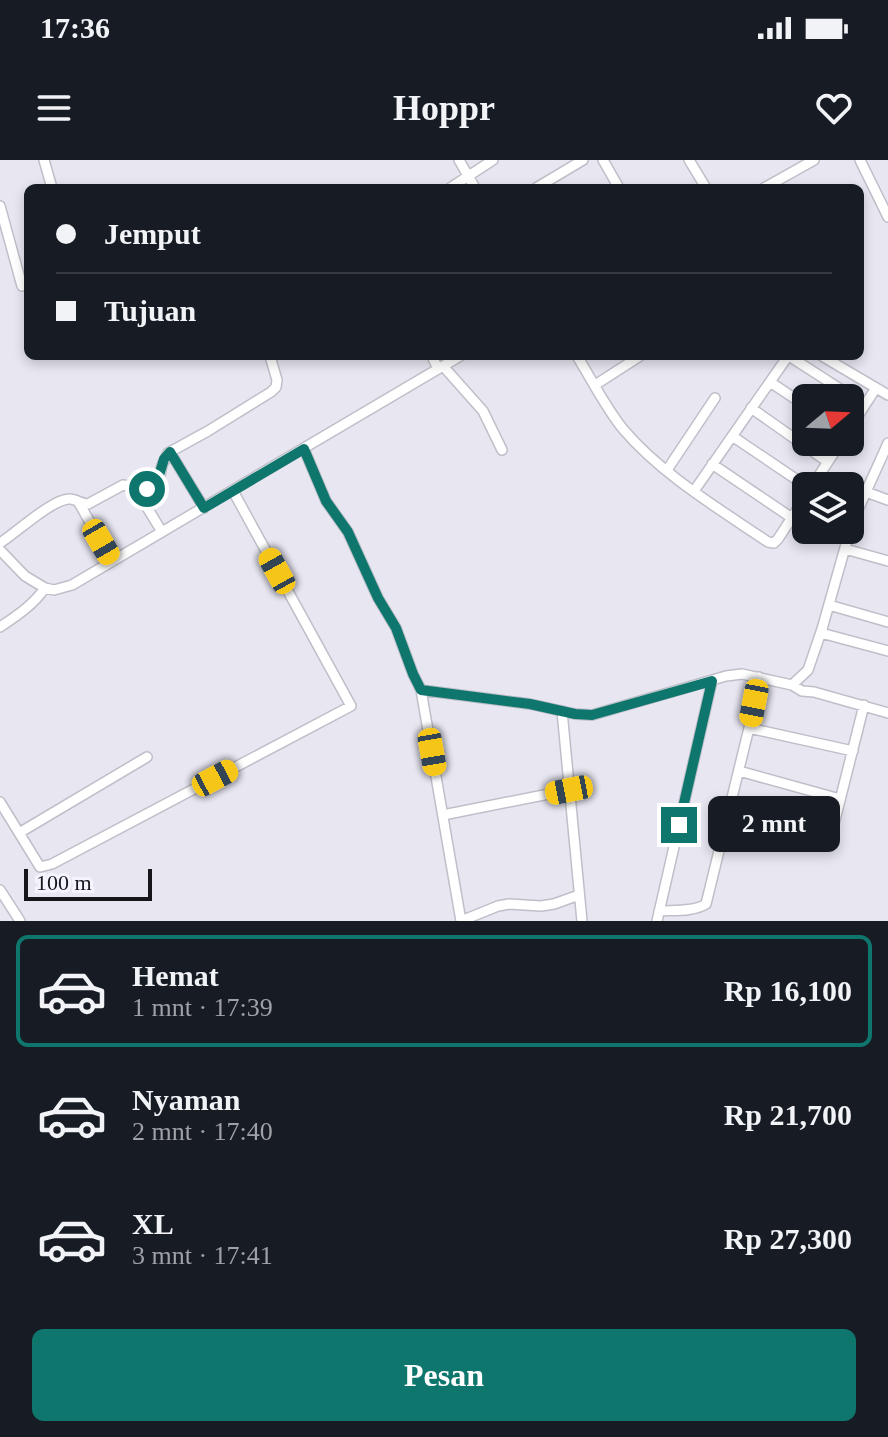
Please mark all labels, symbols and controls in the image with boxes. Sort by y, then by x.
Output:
text: 17:36 [40,11,110,44]
icon: menu [32,86,76,130]
icon: heart [812,86,856,130]
text: Hoppr [393,88,495,128]
text: Jemput [104,217,201,250]
text: Tujuan [104,294,196,327]
north arrow [792,384,864,456]
map controls [792,384,864,544]
route start [129,471,165,507]
button: layers [792,472,864,544]
car [79,515,123,569]
car [255,544,299,598]
car [738,677,770,729]
car [416,726,448,778]
car [188,756,242,800]
car [543,774,595,806]
callout: 2 mnt [707,797,839,853]
route end [661,807,697,843]
text: 2 mnt [742,809,806,838]
scale bar [24,865,152,901]
text: 100 m [36,870,92,895]
icon: car [36,955,108,1027]
text: Hemat [132,959,219,992]
text: Rp 16,100 [724,974,852,1007]
text: 1 mnt · 17:39 [132,993,273,1022]
icon: car [36,1079,108,1151]
text: Nyaman [132,1083,240,1116]
text: Rp 21,700 [724,1098,852,1131]
text: 2 mnt · 17:40 [132,1117,273,1146]
icon: car [36,1203,108,1275]
text: XL [132,1207,174,1240]
text: Rp 27,300 [724,1222,852,1255]
text: 3 mnt · 17:41 [132,1241,273,1270]
button: Pesan [32,1329,856,1421]

